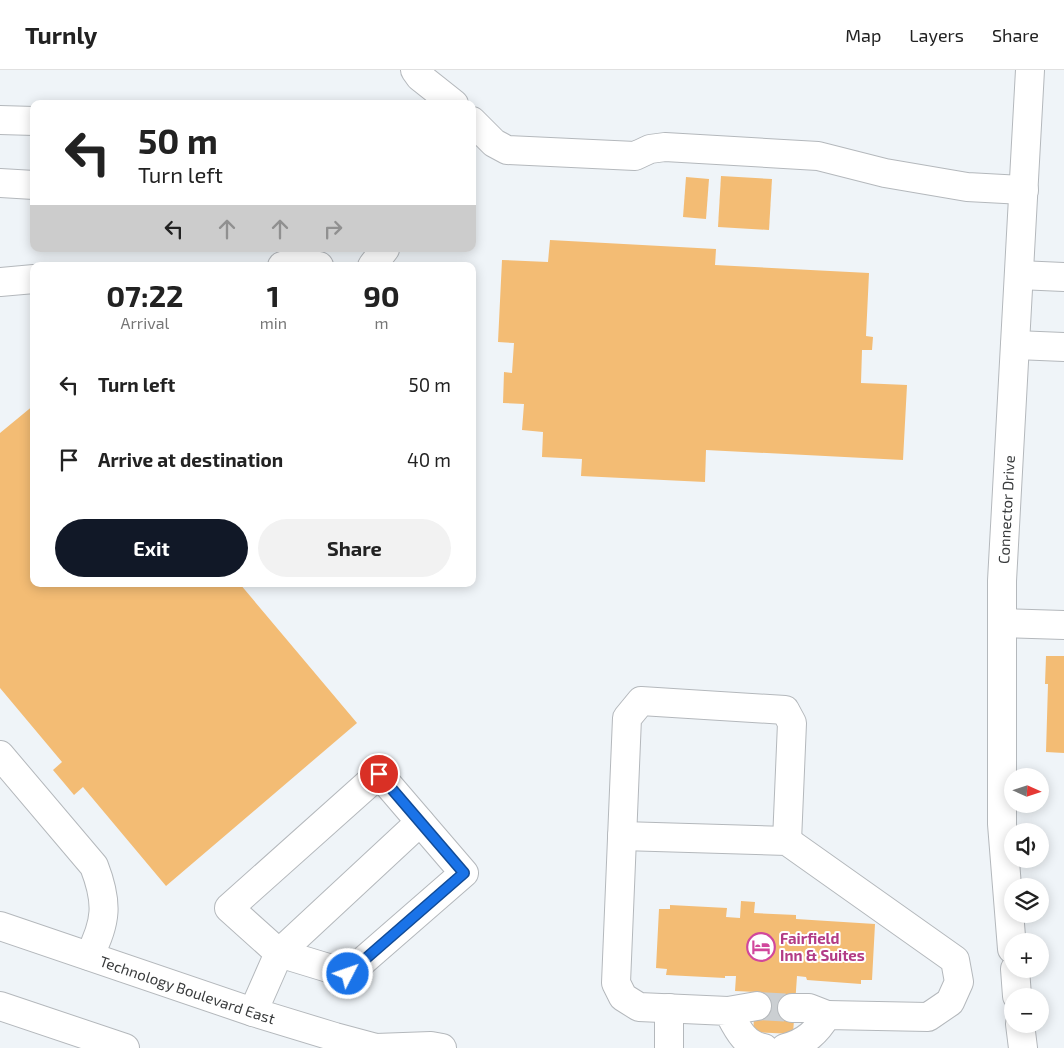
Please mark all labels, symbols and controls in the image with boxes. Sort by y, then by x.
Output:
text: Turnly [25,20,97,49]
text: Map [845,24,881,46]
text: Layers [909,24,964,46]
text: Share [992,24,1039,46]
text: 50 m [138,119,218,161]
icon: left [55,120,120,185]
text: Turn left [138,161,223,187]
icon: left [160,215,188,243]
icon: ahead [213,215,241,243]
icon: ahead [266,215,294,243]
icon: right [319,215,347,243]
text: 07:22 [106,277,184,313]
text: 1 [267,277,280,313]
text: 90 [363,277,400,313]
text: Arrival [120,313,169,332]
text: min [260,313,287,332]
text: m [374,313,388,332]
icon: left [55,371,83,399]
text: Turn left [98,373,175,396]
text: 50 m [408,373,451,396]
icon: arrive [55,446,83,474]
text: Arrive at destination [98,448,283,471]
text: 40 m [407,448,451,471]
street label: Connector Drive [994,455,1018,564]
button: Exit [55,519,248,577]
button: Share [258,519,451,577]
pin [358,753,400,795]
icon: arrive [365,760,393,788]
north arrow [1004,768,1049,812]
map controls [1004,768,1049,1033]
button: sound [1004,823,1049,868]
button: layers [1004,878,1049,923]
place label: Fairfield Inn & Suites [780,929,865,964]
hotel icon: Fairfield Inn & Suites [746,932,776,962]
button: + [1004,933,1049,978]
position arrow [321,947,373,999]
street label: Technology Boulevard East [98,952,278,1027]
button: − [1004,988,1049,1033]

